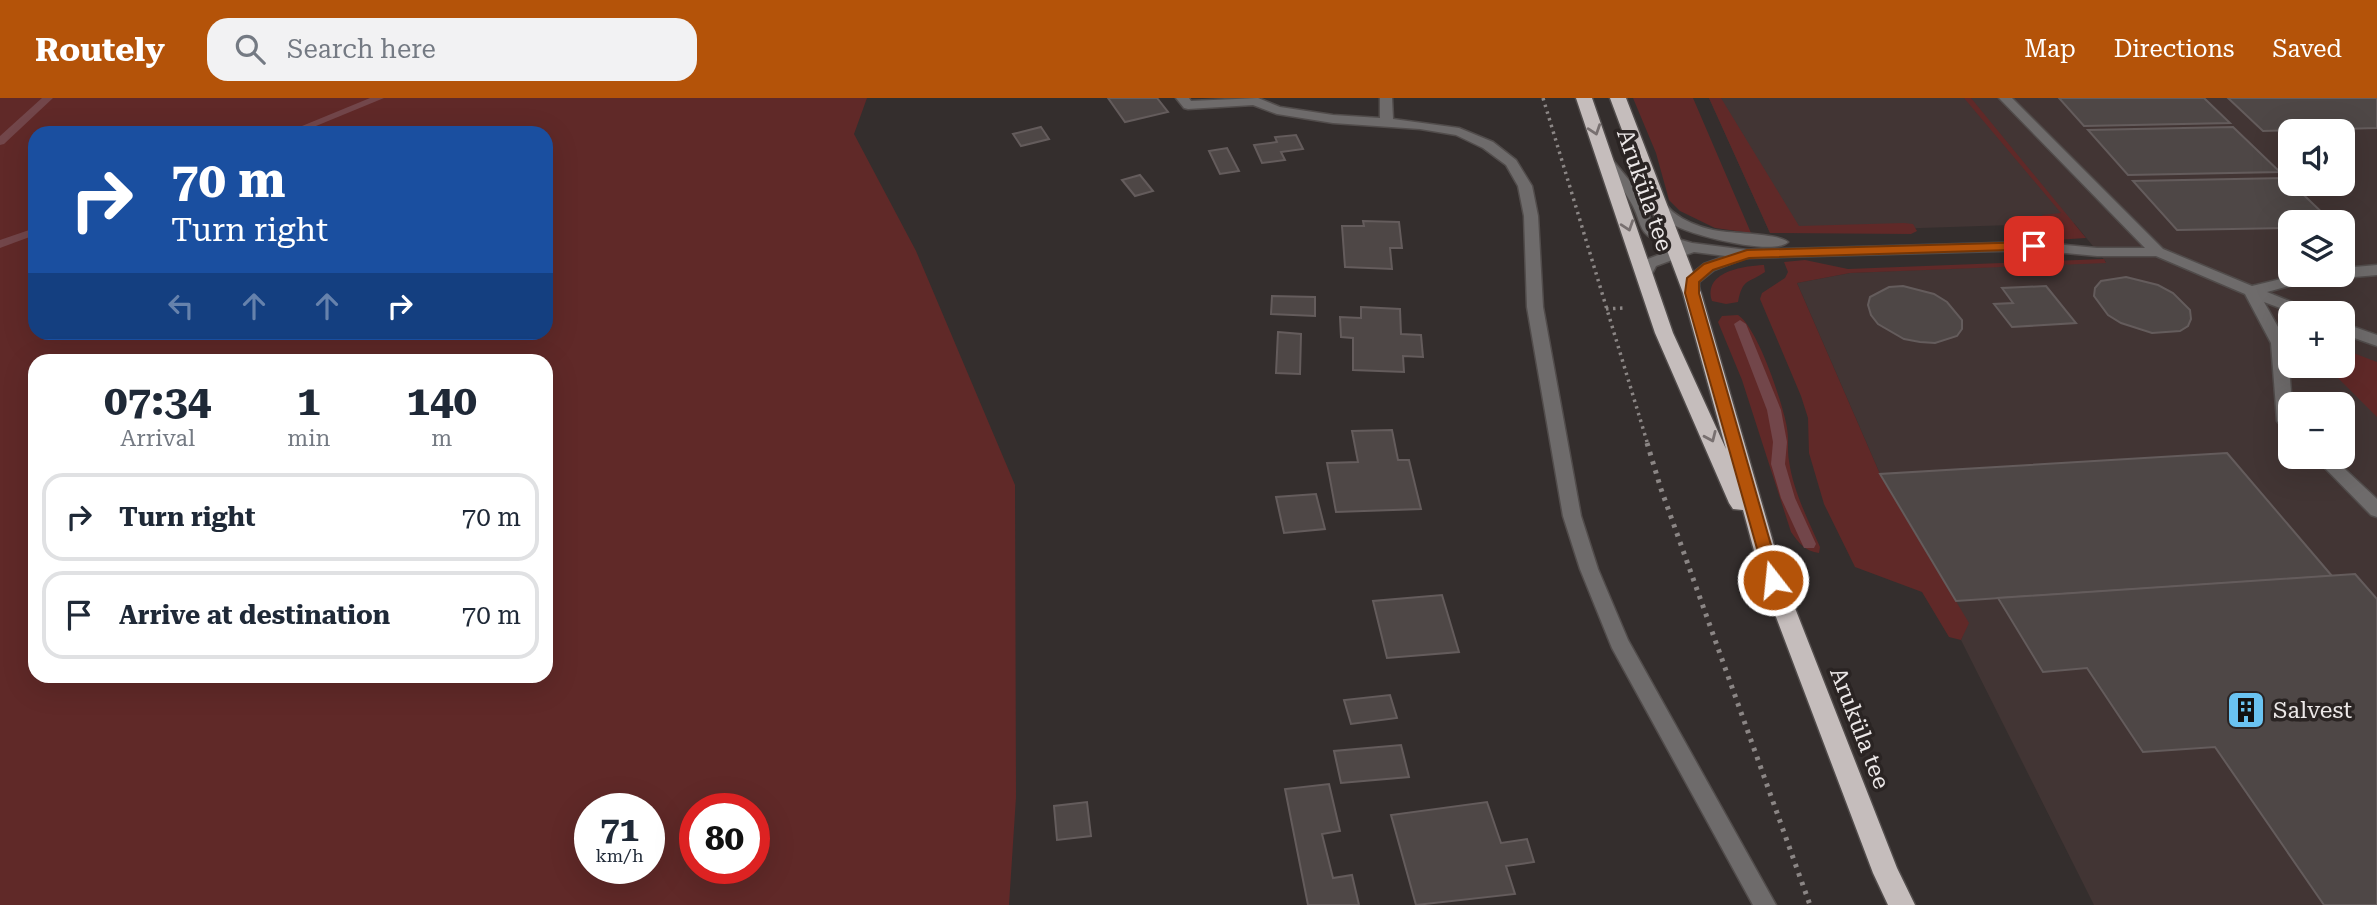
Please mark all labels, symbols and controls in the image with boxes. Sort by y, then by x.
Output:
search box [207,18,697,81]
text: Routely [35,30,165,69]
icon: search [231,30,269,68]
text: Search here [287,34,436,64]
text: Map [2024,35,2076,63]
text: Directions [2114,35,2234,63]
text: Saved [2272,35,2342,63]
map controls [2278,119,2355,469]
button: sound [2278,119,2355,196]
one-way arrow [1587,123,1601,135]
street label: Aruküla tee [1611,125,1678,255]
text: 70 m [171,152,286,209]
icon: right [56,154,147,245]
button: layers [2278,210,2355,287]
text: Turn right [171,211,328,249]
pin [2004,216,2064,276]
one-way arrow [1620,219,1634,231]
icon: arrive [2015,227,2053,265]
icon: left [162,287,200,325]
icon: ahead [235,287,273,325]
icon: ahead [308,287,346,325]
icon: right [381,287,419,325]
button: + [2278,301,2355,378]
text: 07:34 [104,376,211,425]
text: 1 [297,376,321,425]
text: 140 [406,376,477,425]
button: − [2278,392,2355,469]
text: Arrival [120,425,195,452]
text: min [287,425,330,452]
text: m [431,425,452,452]
one-way arrow [1703,430,1717,443]
icon: right [60,498,98,536]
text: Turn right [119,502,255,532]
text: 70 m [462,502,521,532]
position arrow [1736,543,1810,617]
icon: arrive [60,596,98,634]
text: Arrive at destination [119,600,390,630]
text: 70 m [462,600,521,630]
street label: Aruküla tee [1824,664,1895,793]
building icon: Salvest [2225,689,2267,731]
place label: Salvest [2273,697,2352,724]
speed limit sign: 80 [679,793,770,884]
text: 71 [600,809,639,850]
text: km/h [595,845,644,866]

